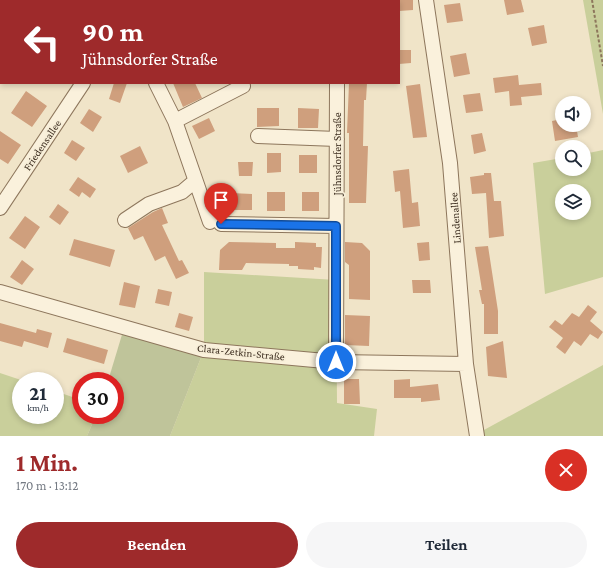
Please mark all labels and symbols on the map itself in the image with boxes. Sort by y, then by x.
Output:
street label: Jühnsdorfer Straße [331,112,344,196]
street label: Friedensallee [21,117,63,173]
pin [204,183,238,224]
street label: Lindenallee [447,192,463,244]
street label: Clara-Zetkin-Straße [197,341,286,363]
position arrow [315,341,357,383]
speed limit sign: 30 [72,372,124,424]

